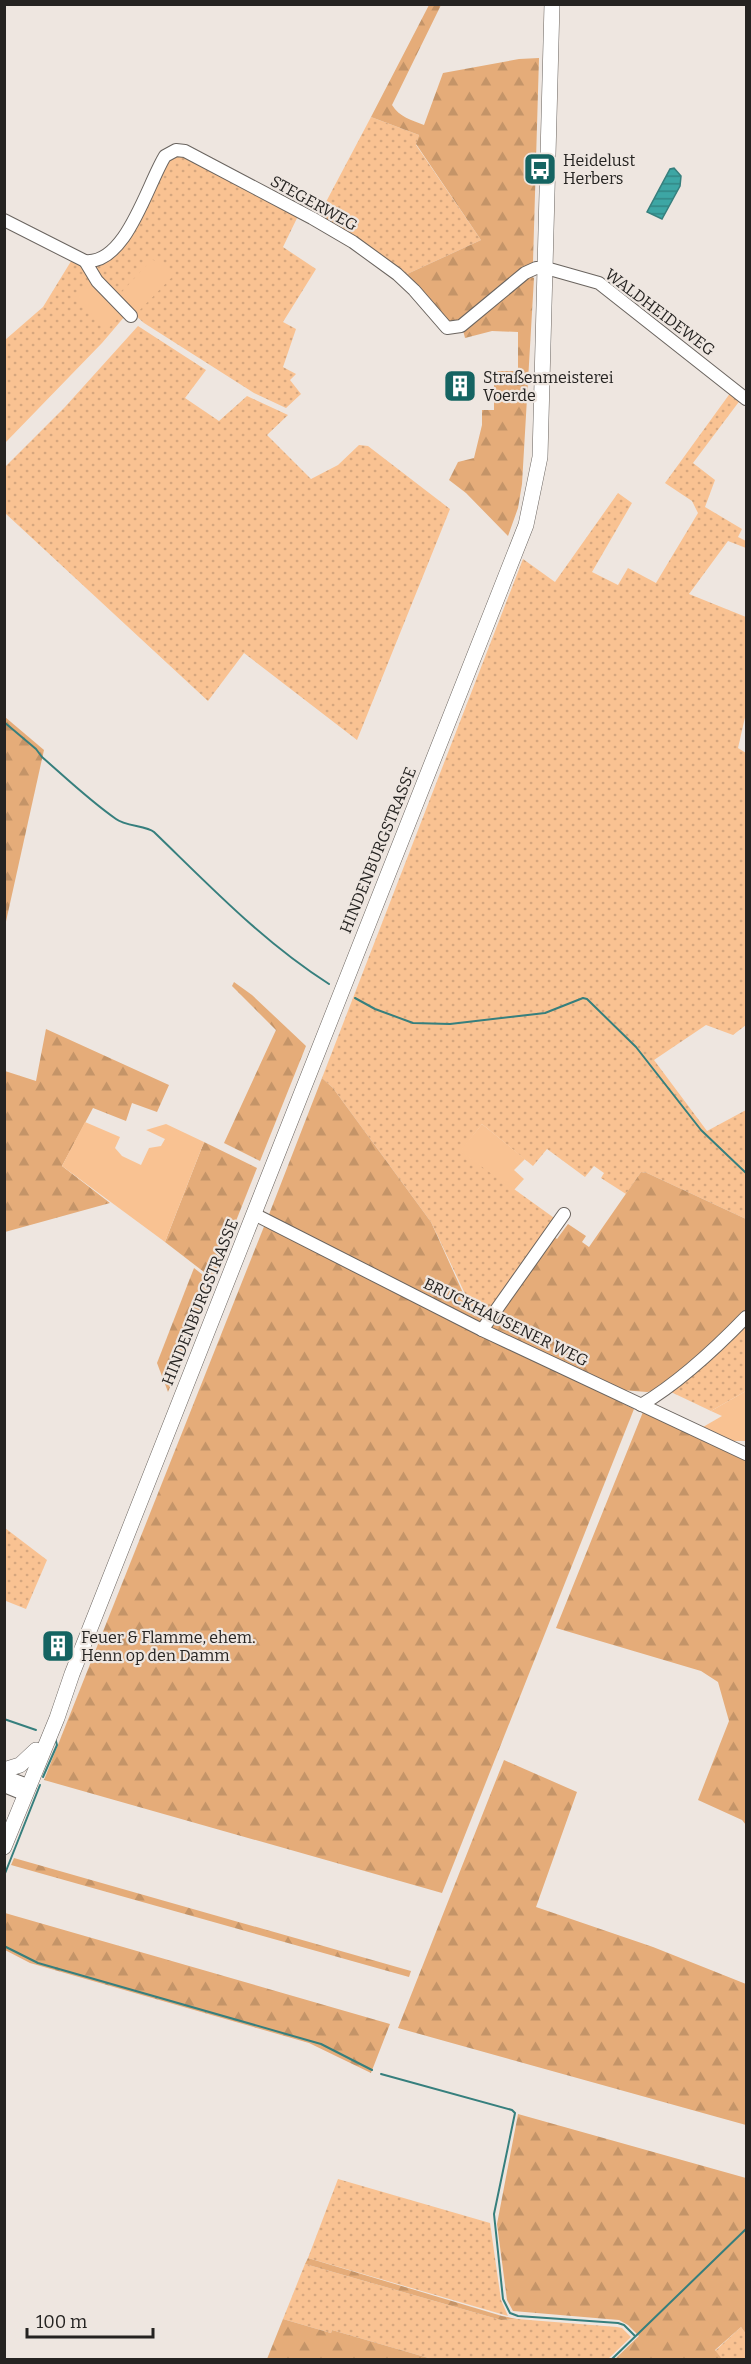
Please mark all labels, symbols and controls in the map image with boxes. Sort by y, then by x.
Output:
bus stop icon: Heidelust Herbers [522,151,558,187]
place label: Heidelust Herbers [563,151,635,188]
street label: STEGERWEG [267,171,361,235]
street label: WALDHEIDEWEG [601,264,719,360]
building icon: Straßenmeisterei Voerde [442,368,478,404]
place label: Straßenmeisterei Voerde [483,368,614,405]
street label: HINDENBURGSTRASSE [336,764,420,936]
street label: HINDENBURGSTRASSE [158,1216,242,1388]
street label: BRUCKHAUSENER WEG [421,1274,592,1370]
building icon: Feuer & Flamme, ehem. Henn op den Damm [40,1628,76,1664]
place label: Feuer & Flamme, ehem. Henn op den Damm [81,1628,255,1665]
scale bar [27,2301,153,2339]
text: 100 m [36,2311,87,2333]

